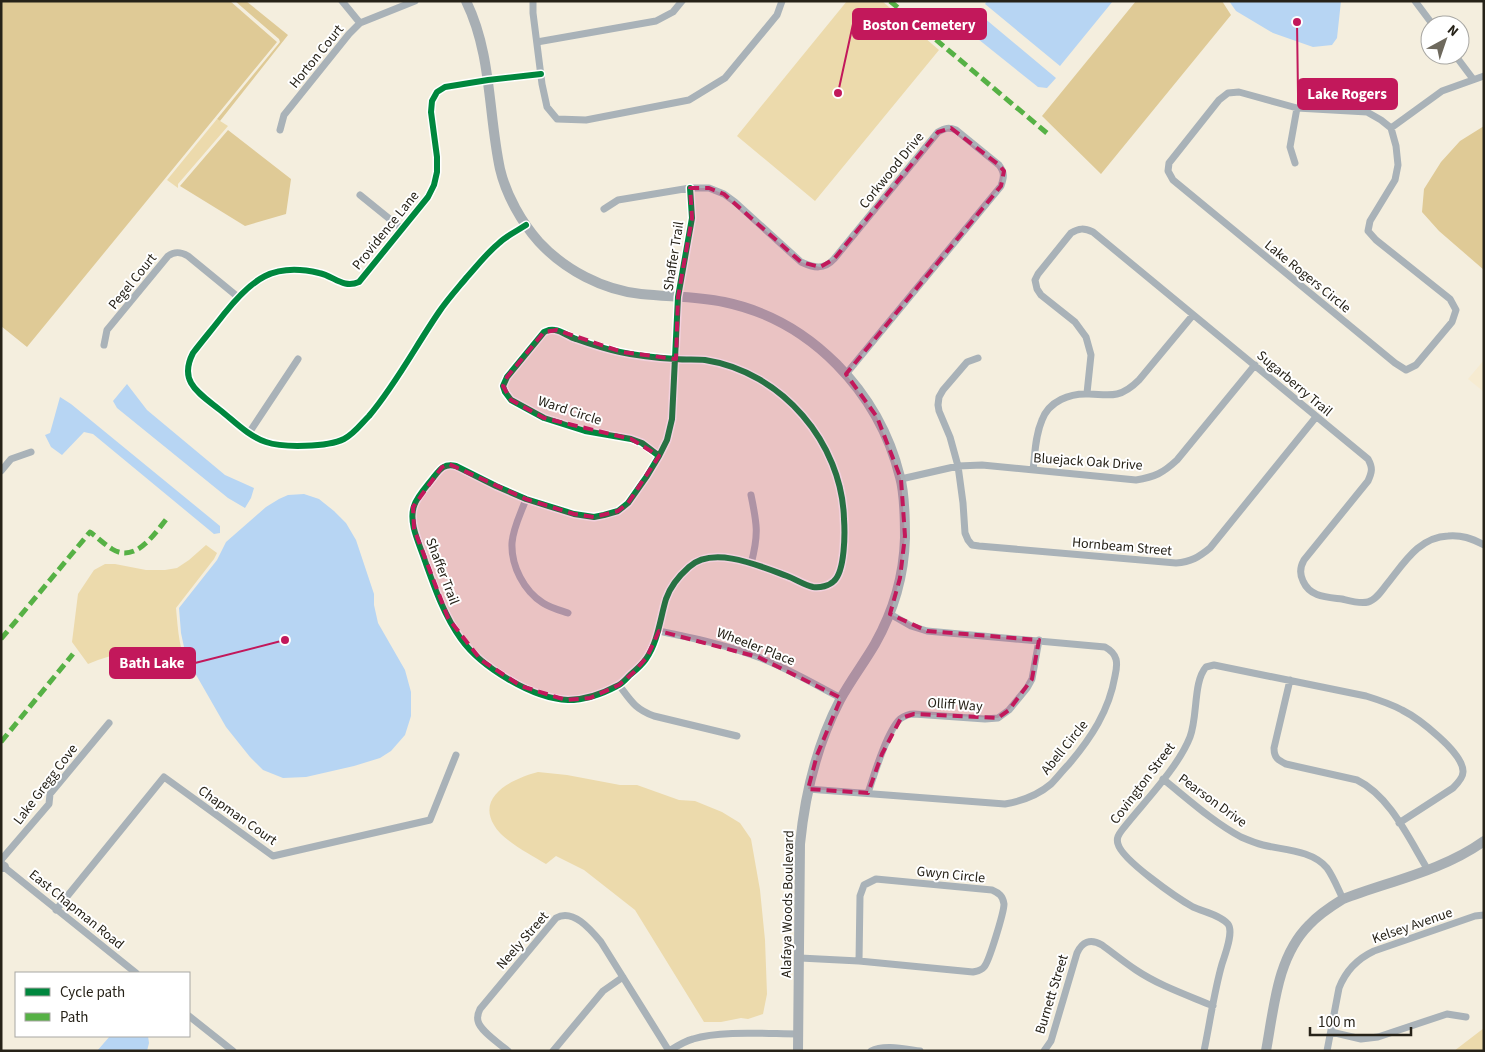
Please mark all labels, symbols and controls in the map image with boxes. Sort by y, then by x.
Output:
callout: Boston Cemetery [853,9,986,39]
text: Boston Cemetery [862,15,976,36]
north arrow [1420,15,1470,65]
street label: Horton Court [285,20,349,93]
text: N [1443,20,1463,41]
callout: Lake Rogers [1298,79,1397,109]
text: Lake Rogers [1307,84,1387,105]
street label: Corkwood Drive [855,128,929,213]
street label: Providence Lane [348,187,424,275]
street label: Shaffer Trail [659,220,689,292]
street label: Lake Rogers Circle [1260,236,1355,318]
street label: Pegel Court [104,249,162,314]
street label: Sugarberry Trail [1252,346,1337,422]
street label: Ward Circle [535,391,604,431]
street label: Bluejack Oak Drive [1033,448,1143,476]
street label: Hornbeam Street [1071,533,1173,561]
street label: Shaffer Trail [420,535,464,608]
street label: Wheeler Place [714,623,798,671]
callout: Bath Lake [110,648,195,678]
text: Bath Lake [119,653,185,674]
street label: Olliff Way [927,693,984,717]
street label: Abell Circle [1036,716,1093,779]
street label: Covington Street [1105,738,1180,829]
street label: Lake Gregg Cove [9,740,83,829]
street label: Pearson Drive [1174,769,1251,833]
street label: Chapman Court [194,781,281,851]
street label: Alafaya Woods Boulevard [777,830,799,978]
street label: Gwyn Circle [916,861,986,889]
street label: East Chapman Road [25,865,128,954]
street label: Kelsey Avenue [1369,903,1455,949]
street label: Neely Street [492,907,554,974]
street label: Burnett Street [1030,952,1074,1037]
legend [15,972,190,1037]
text: Cycle path [60,982,125,1003]
scale bar [1310,1004,1411,1036]
text: Path [60,1007,88,1028]
text: 100 m [1318,1012,1356,1033]

